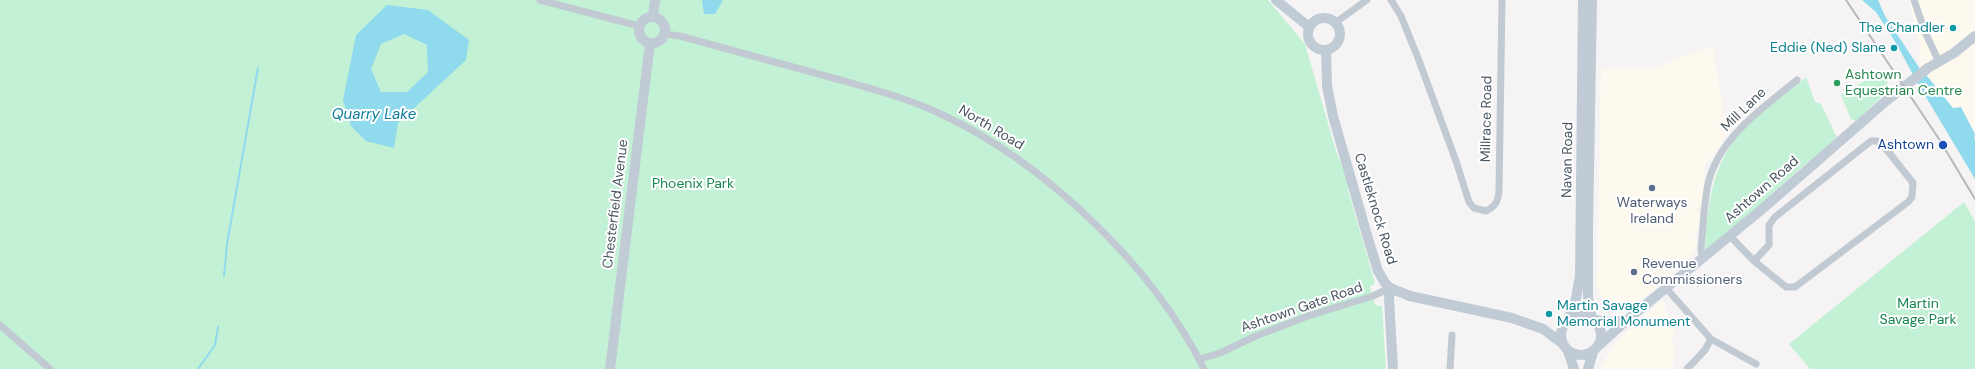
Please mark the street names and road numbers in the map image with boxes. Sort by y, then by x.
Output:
street label: Millrace Road [1478,76,1496,162]
street label: Mill Lane [1718,84,1770,136]
street label: North Road [955,102,1027,154]
street label: Navan Road [1559,122,1577,198]
street label: Chesterfield Avenue [600,138,632,270]
street label: Castleknock Road [1350,151,1400,267]
street label: Ashtown Road [1721,153,1803,227]
street label: Ashtown Gate Road [1239,279,1365,337]

